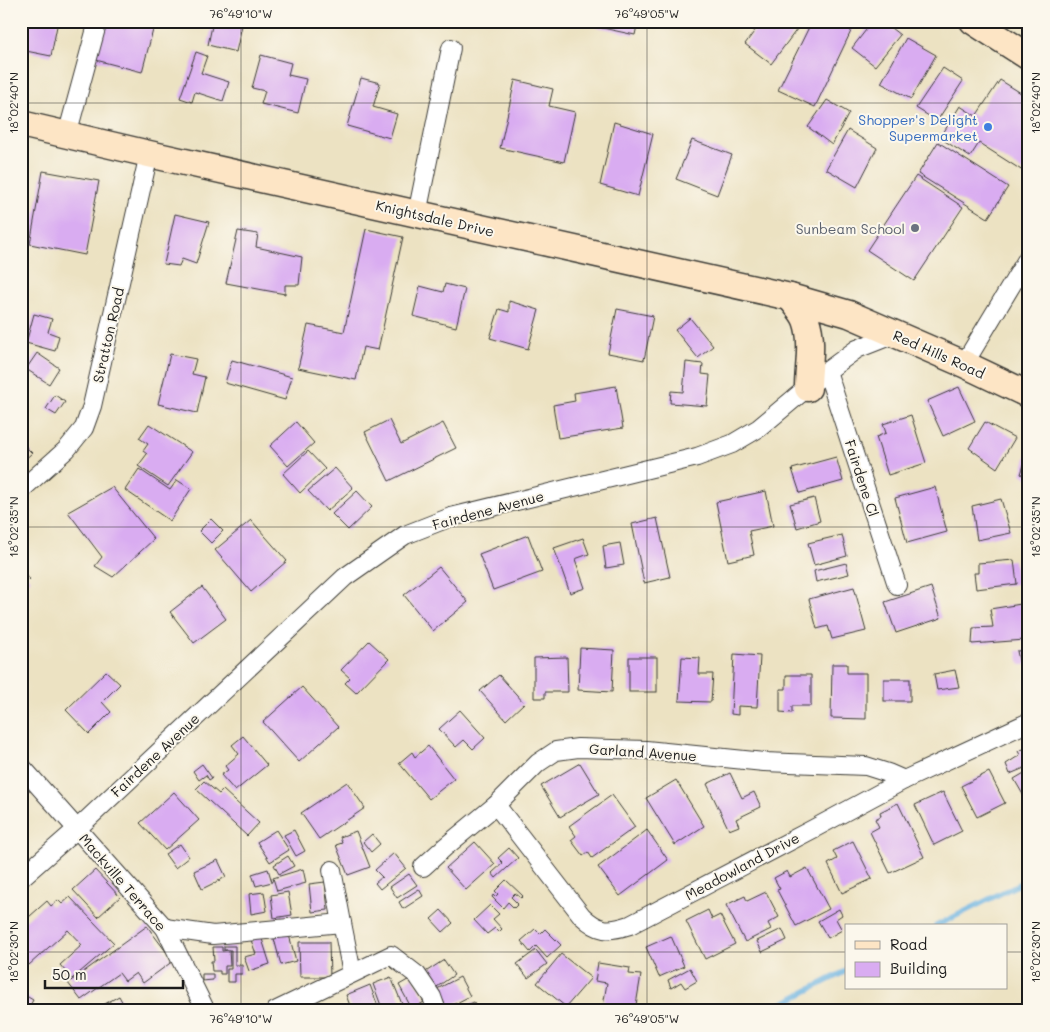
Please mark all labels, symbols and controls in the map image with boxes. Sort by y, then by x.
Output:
text: 76°49'10"W [210,5,272,21]
text: 76°49'05"W [615,5,679,21]
text: 18°02'40"N [5,72,21,134]
text: 18°02'40"N [1027,72,1043,134]
place label: Shopper's Delight Supermarket [858,110,978,145]
marker: Shopper's Delight Supermarket [982,121,994,133]
street label: Knightsdale Drive [374,195,496,241]
place label: Sunbeam School [796,219,905,238]
marker: Sunbeam School [909,222,921,234]
street label: Stratton Road [88,285,128,385]
street label: Red Hills Road [890,325,988,383]
street label: Fairdene Cl [841,437,883,519]
street label: Fairdene Avenue [430,486,546,534]
text: 18°02'35"N [5,496,21,558]
text: 18°02'35"N [1027,496,1043,558]
street label: Fairdene Avenue [107,709,203,801]
street label: Garland Avenue [589,739,697,765]
street label: Meadowland Drive [681,828,803,904]
street label: Mackville Terrace [75,829,171,935]
text: 18°02'30"N [5,921,21,983]
text: 18°02'30"N [1027,921,1043,983]
legend [845,924,1008,990]
text: Road [890,934,927,954]
scale bar [45,957,182,989]
text: Building [890,958,947,978]
text: 50 m [52,964,87,984]
text: 76°49'10"W [210,1010,272,1026]
text: 76°49'05"W [615,1010,679,1026]

